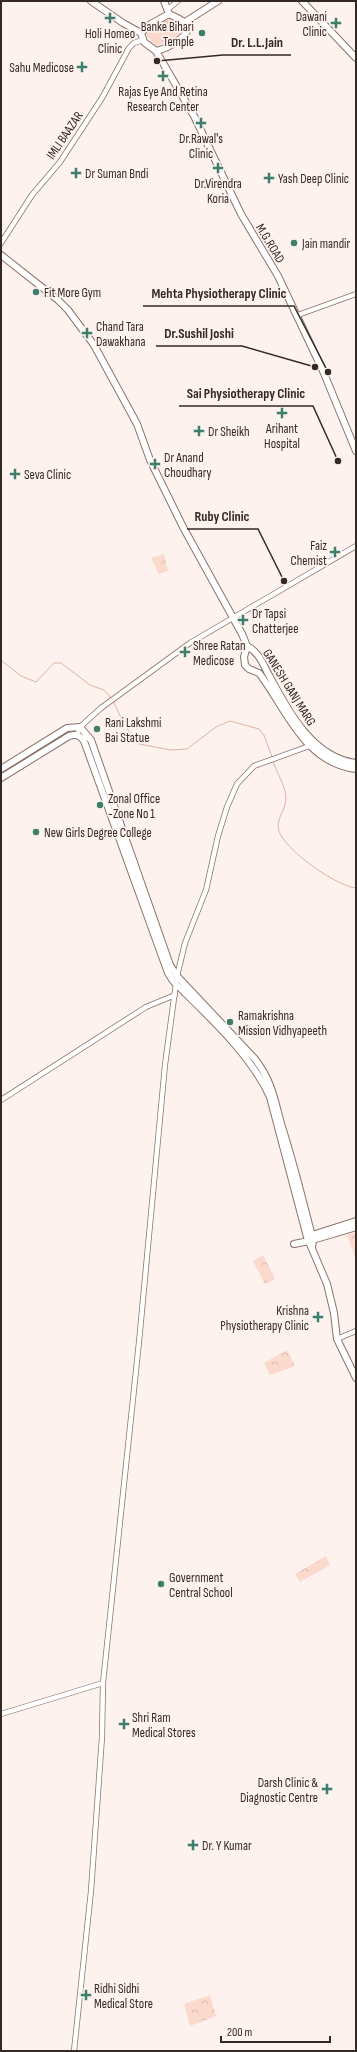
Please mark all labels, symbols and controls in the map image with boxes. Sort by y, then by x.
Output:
place label: Dawani Clinic [296,9,327,40]
marker: Holi Homeo Clinic [104,12,116,24]
marker: Dawani Clinic [330,17,342,29]
place label: Banke Bihari Temple [141,19,194,50]
place label: Holi Homeo Clinic [85,26,135,57]
marker: Banke Bihari Temple [197,28,207,38]
callout: Dr. L.L.Jain [223,29,291,55]
text: Dr. L.L.Jain [231,34,283,51]
place label: Sahu Medicose [9,60,74,76]
marker: Sahu Medicose [77,62,87,72]
marker: Rajas Eye And Retina Research Center [157,70,169,82]
place label: Rajas Eye And Retina Research Center [118,84,208,115]
street label: IMLI BAAZAR [43,109,87,162]
marker: Dr.Rawal's Clinic [195,117,207,129]
place label: Dr.Rawal's Clinic [179,131,223,162]
marker: Dr.Virendra Koria [212,162,224,174]
place label: Dr Suman Bndi [85,166,148,182]
marker: Dr Suman Bndi [70,167,82,179]
place label: Yash Deep Clinic [278,171,349,187]
marker: Yash Deep Clinic [263,172,275,184]
place label: Dr.Virendra Koria [194,176,242,207]
street label: M.G.ROAD [252,221,288,266]
place label: Jain mandir [301,236,350,252]
marker: Jain mandir [289,238,299,248]
callout: Mehta Physiotherapy Clinic [143,280,294,306]
place label: Fit More Gym [44,285,101,301]
text: Mehta Physiotherapy Clinic [152,285,287,302]
marker: Fit More Gym [31,287,41,297]
place label: Chand Tara Dawakhana [96,319,145,350]
callout: Dr.Sushil Joshi [156,320,242,346]
text: Dr.Sushil Joshi [164,325,234,342]
marker: Chand Tara Dawakhana [81,327,93,339]
callout: Sai Physiotherapy Clinic [179,380,313,406]
text: Sai Physiotherapy Clinic [187,385,305,402]
marker: Arihant Hospital [276,407,288,419]
place label: Arihant Hospital [264,421,300,452]
place label: Dr Sheikh [208,424,250,440]
marker: Dr Sheikh [193,425,205,437]
place label: Dr Anand Choudhary [164,450,212,481]
marker: Dr Anand Choudhary [149,458,161,470]
place label: Seva Clinic [24,467,71,483]
marker: Seva Clinic [9,468,21,480]
callout: Ruby Clinic [187,503,258,529]
text: Ruby Clinic [195,508,250,525]
place label: Faiz Chemist [291,538,327,569]
marker: Faiz Chemist [330,547,340,557]
place label: Dr Tapsi Chatterjee [252,606,298,637]
marker: Dr Tapsi Chatterjee [237,614,249,626]
place label: Shree Ratan Medicose [193,638,245,669]
street label: GANESH GANJ MARG [259,646,319,729]
marker: Shree Ratan Medicose [180,647,190,657]
place label: Rani Lakshmi Bai Statue [105,715,162,746]
marker: Rani Lakshmi Bai Statue [92,724,102,734]
place label: Zonal Office -Zone No 1 [108,791,160,822]
marker: Zonal Office -Zone No 1 [95,800,105,810]
place label: New Girls Degree College [44,825,152,841]
marker: New Girls Degree College [31,827,41,837]
place label: Ramakrishna Mission Vidhyapeeth [238,1008,327,1039]
marker: Ramakrishna Mission Vidhyapeeth [225,1017,235,1027]
place label: Krishna Physiotherapy Clinic [220,1303,309,1334]
marker: Krishna Physiotherapy Clinic [312,1311,324,1323]
place label: Government Central School [169,1570,233,1601]
marker: Government Central School [156,1579,166,1589]
place label: Shri Ram Medical Stores [132,1710,196,1741]
marker: Shri Ram Medical Stores [119,1719,129,1729]
place label: Darsh Clinic & Diagnostic Centre [240,1775,318,1806]
marker: Darsh Clinic & Diagnostic Centre [321,1783,333,1795]
place label: Dr. Y Kumar [202,1838,252,1854]
marker: Dr. Y Kumar [187,1839,199,1851]
place label: Ridhi Sidhi Medical Store [94,1981,153,2012]
marker: Ridhi Sidhi Medical Store [81,1990,91,2000]
scale bar [221,2018,330,2044]
text: 200 m [227,2025,253,2040]

